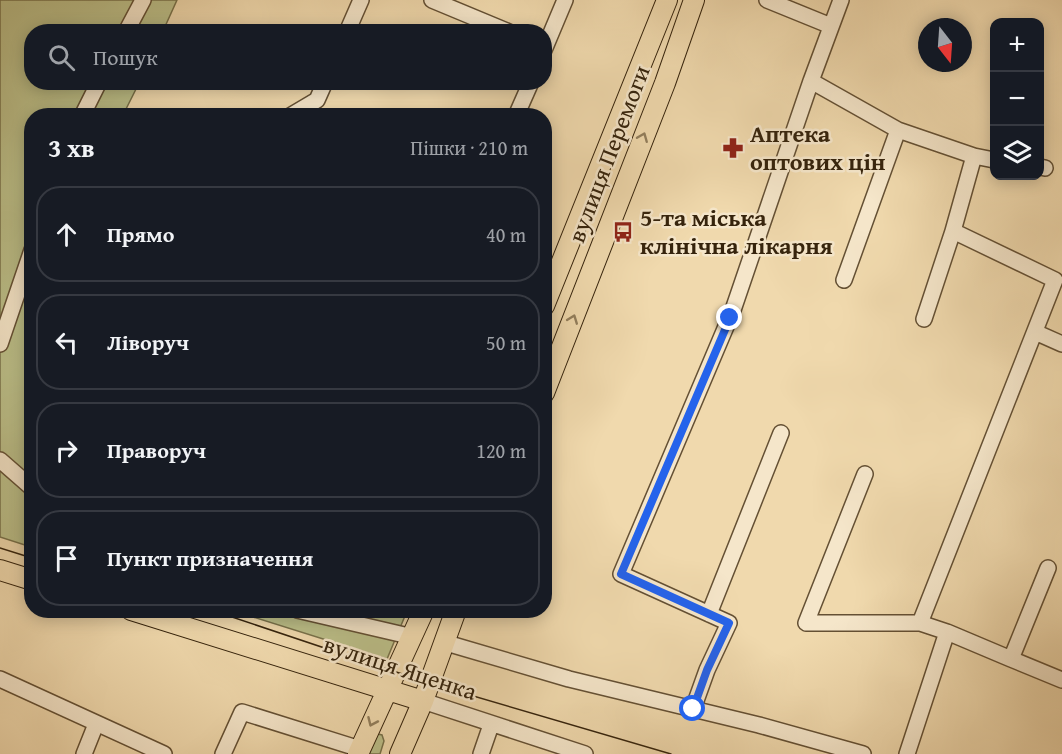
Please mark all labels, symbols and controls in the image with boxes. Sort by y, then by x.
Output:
north arrow [918,18,972,72]
map controls [990,18,1044,180]
button: + [990,18,1044,72]
search box [24,24,552,90]
icon: search [45,41,78,74]
text: Пошук [93,41,158,73]
street label: вулиця Перемоги [559,60,658,248]
button: − [990,72,1044,126]
place label: Аптека оптових цін [750,116,886,179]
button: layers [990,126,1044,180]
text: 3 хв [48,128,95,167]
one-way arrow [636,132,648,143]
text: Пішки · 210 m [410,133,528,162]
pharmacy icon: Аптека оптових цін [721,136,745,160]
place label: 5-та міська клінічна лікарня [640,200,833,263]
icon: ahead [50,218,83,251]
text: Прямо [107,218,174,250]
text: 40 m [486,220,526,249]
bus stop icon: 5-та міська клінічна лікарня [611,220,635,244]
route end [716,304,742,330]
one-way arrow [566,314,578,325]
icon: left [50,326,83,359]
text: Ліворуч [107,326,189,358]
text: 50 m [486,328,526,357]
icon: right [50,434,83,467]
text: Праворуч [107,434,206,466]
text: 120 m [476,436,526,465]
icon: arrive [50,542,83,575]
text: Пункт призначення [107,542,313,574]
street label: вулиця Яценка [319,626,482,709]
route start [679,695,705,721]
one-way arrow [368,715,380,726]

